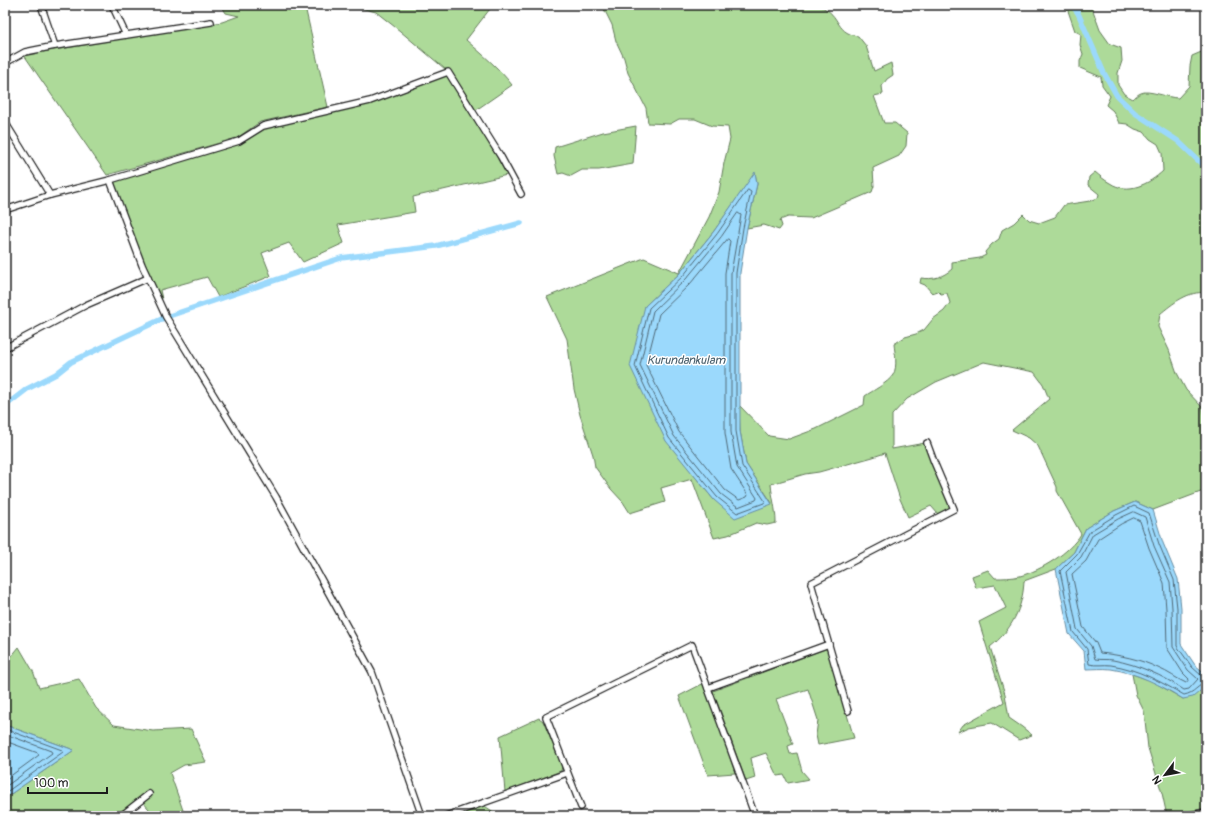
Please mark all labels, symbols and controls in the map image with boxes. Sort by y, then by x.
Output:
water label: Kurundankulam [647,353,727,368]
north arrow [1145,755,1185,795]
scale bar [28,769,107,795]
text: N [1149,773,1164,787]
text: 100 m [34,776,69,791]

